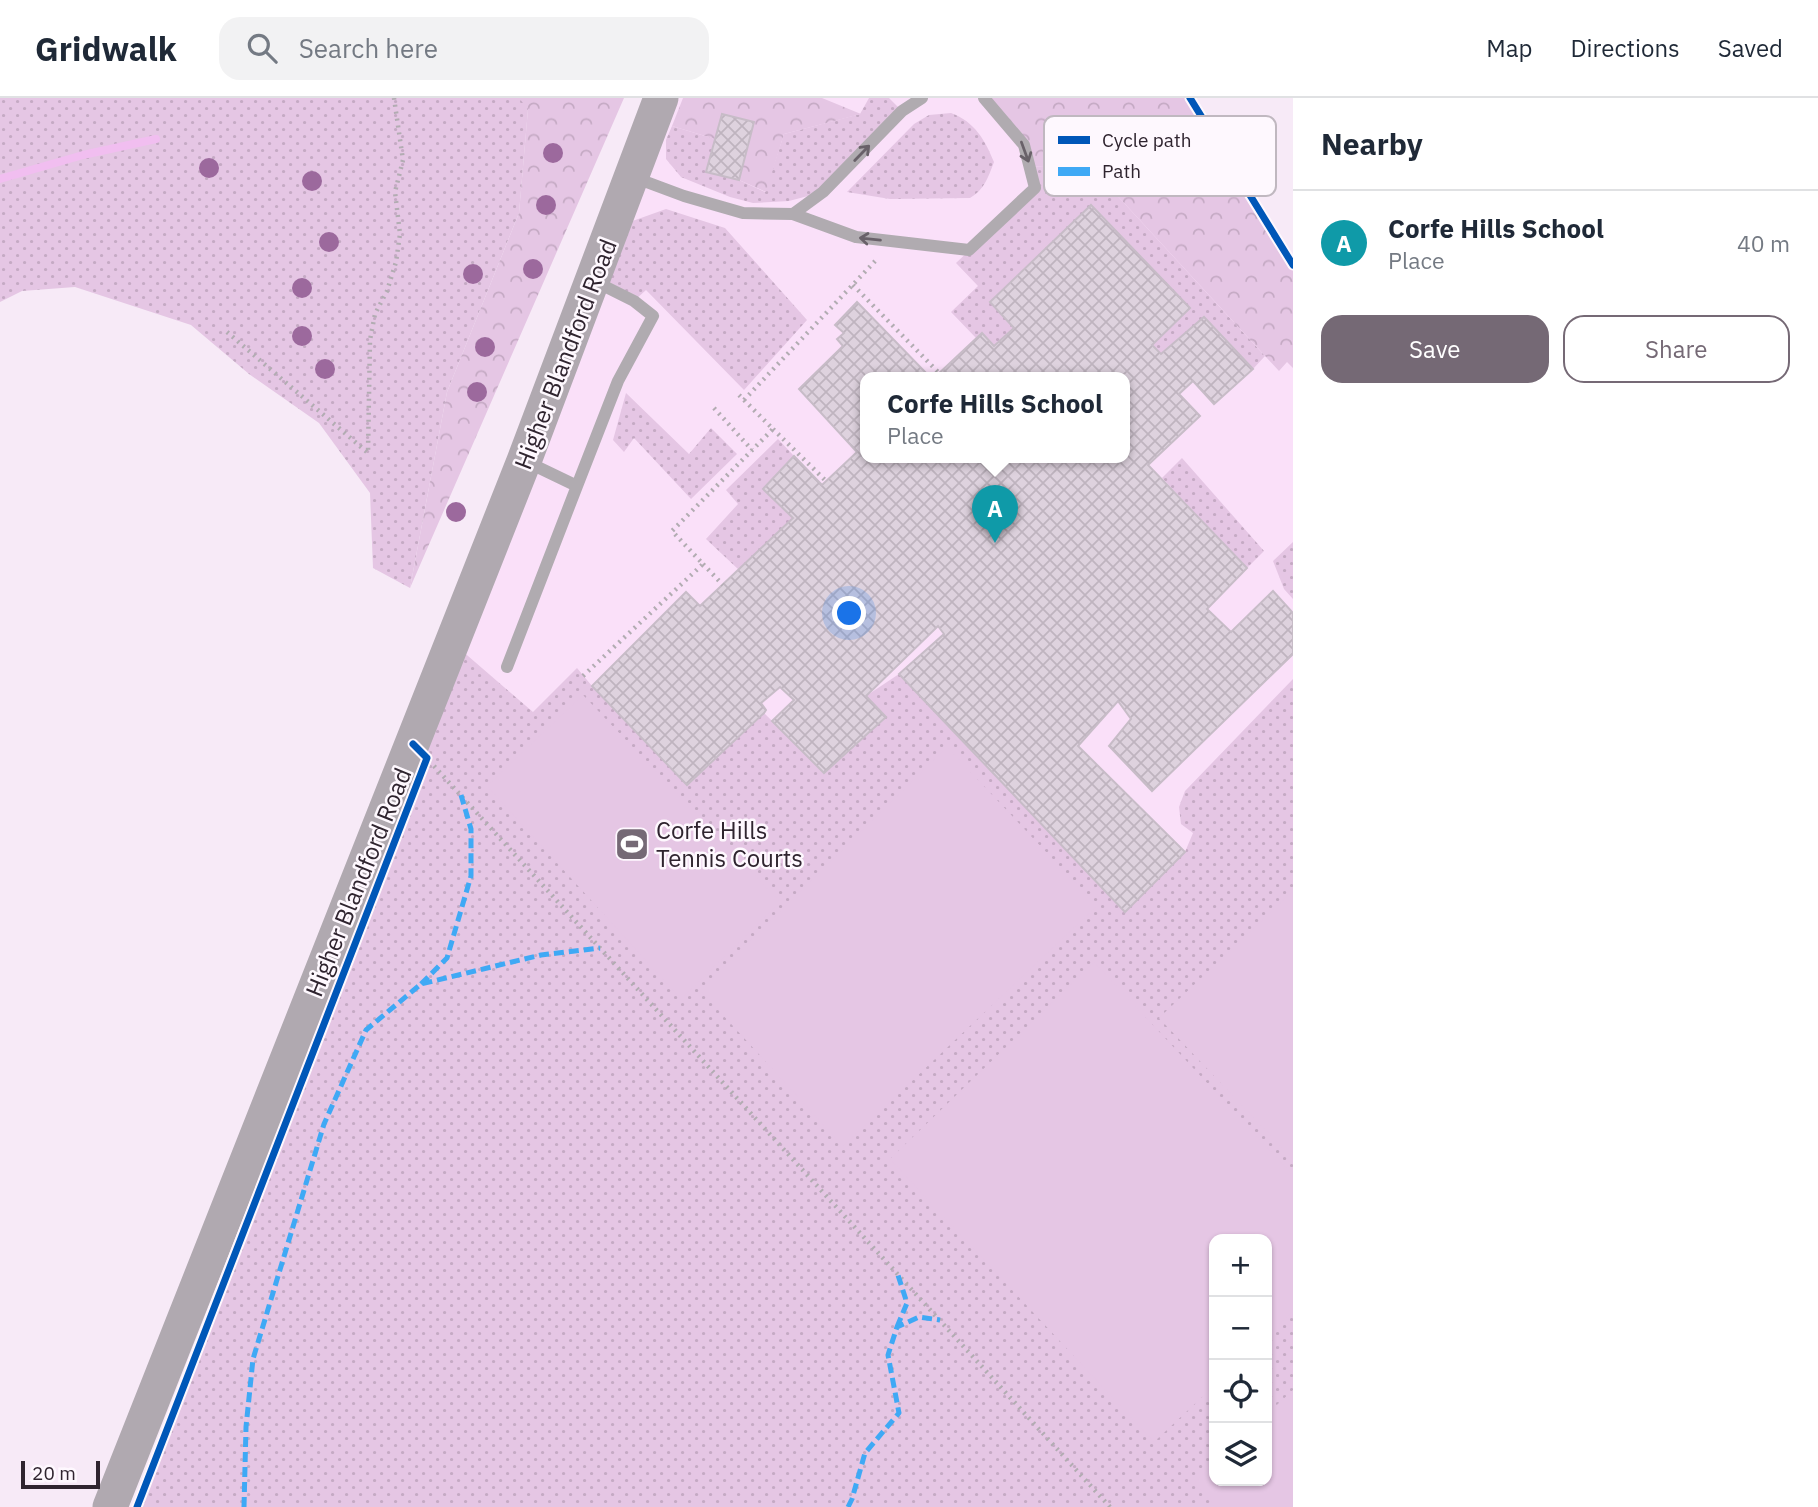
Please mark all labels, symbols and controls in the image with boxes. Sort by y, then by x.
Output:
search box [219,17,709,80]
text: Gridwalk [35,27,177,70]
icon: search [243,29,281,67]
text: Search here [299,31,438,65]
text: Map [1486,32,1532,64]
text: Directions [1570,32,1680,64]
text: Saved [1718,32,1783,64]
legend [1044,116,1276,196]
text: Nearby [1321,124,1423,163]
text: Cycle path [1102,128,1191,152]
one-way arrow [1019,141,1032,163]
one-way arrow [853,144,870,161]
text: Path [1102,159,1141,183]
text: Corfe Hills School [1388,211,1604,245]
text: A [1336,228,1352,258]
text: 40 m [1737,228,1790,258]
one-way arrow [859,232,882,245]
street label: Higher Blandford Road [506,234,624,474]
text: Place [1388,245,1445,275]
button: Save [1321,315,1549,383]
button: Share [1563,315,1790,383]
popup [860,372,1130,463]
text: Corfe Hills School [887,386,1103,420]
text: Place [887,420,944,450]
pin: A [972,485,1018,543]
your location [832,596,866,630]
street label: Higher Blandford Road [297,763,419,1001]
place label: Corfe Hills Tennis Courts [656,814,803,874]
sports icon: Corfe Hills Tennis Courts [613,825,651,863]
map controls [1209,1234,1272,1486]
button: + [1209,1234,1272,1297]
button: − [1209,1297,1272,1360]
button: locate [1209,1360,1272,1423]
button: layers [1209,1423,1272,1486]
scale bar [21,1458,100,1490]
text: 20 m [32,1461,76,1485]

